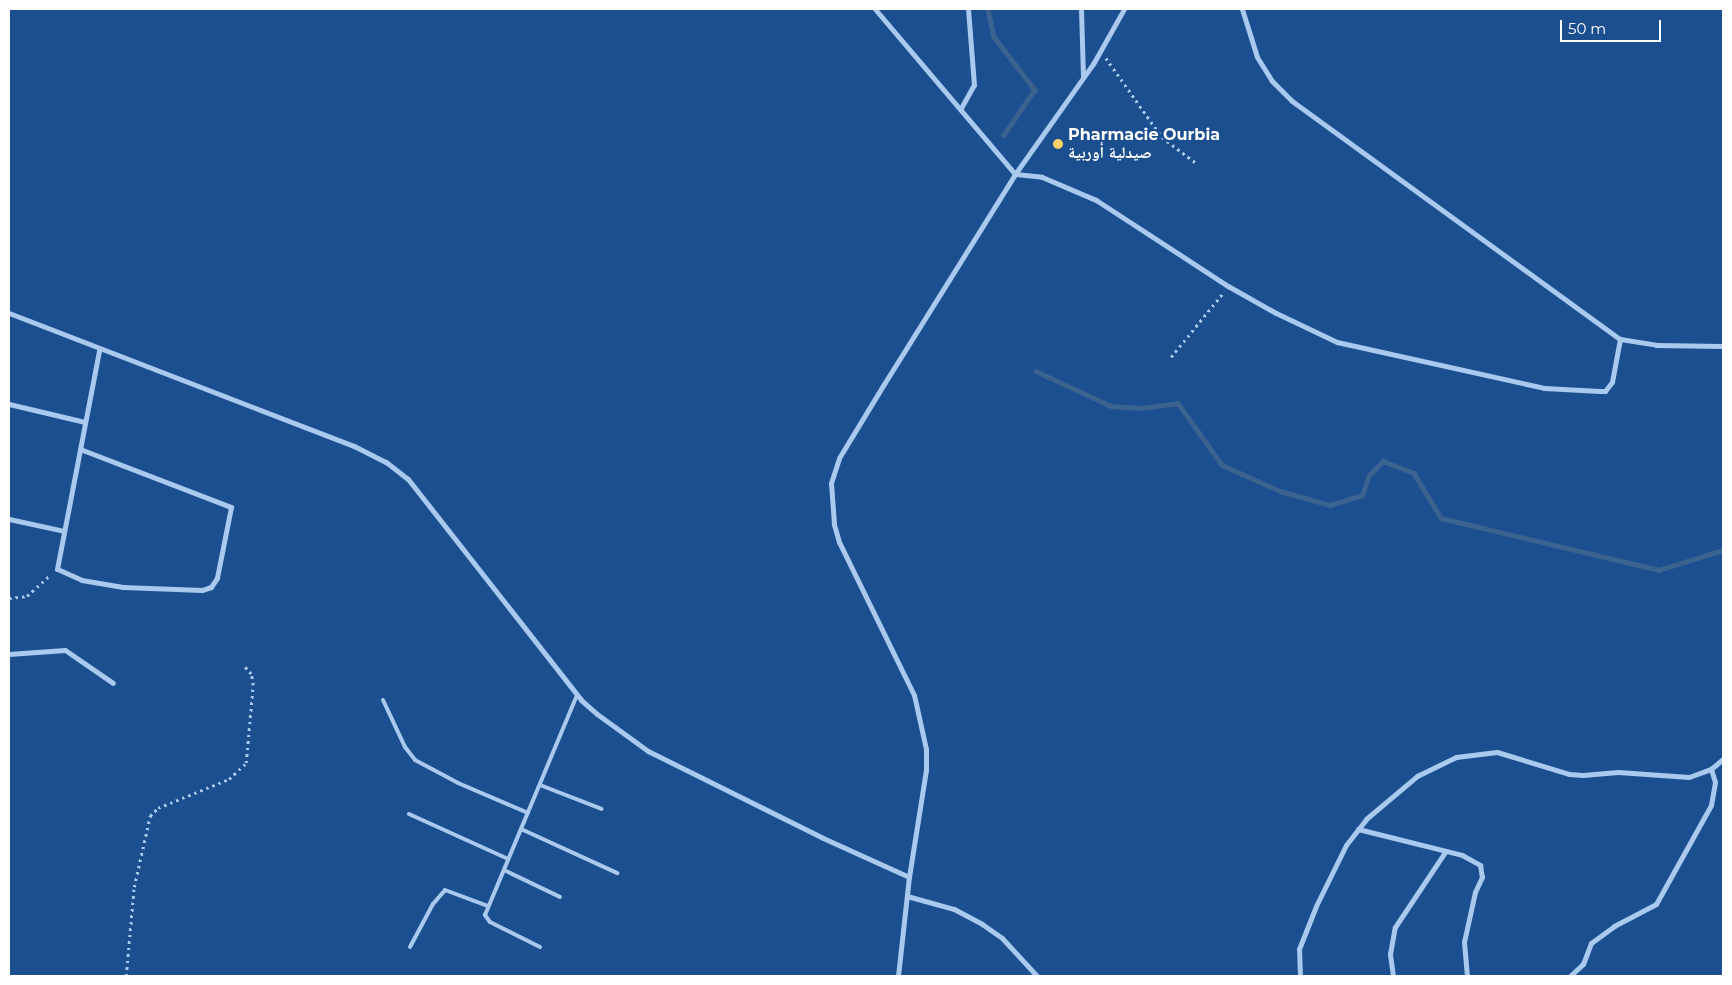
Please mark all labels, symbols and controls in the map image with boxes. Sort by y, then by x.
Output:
scale bar [1562,10,1663,42]
text: 50 m [1568,19,1606,38]
place label: Pharmacie Ourbia صيدلية أوربية [1068,125,1220,163]
marker: Pharmacie Ourbia صيدلية أوربية [1052,138,1064,150]

